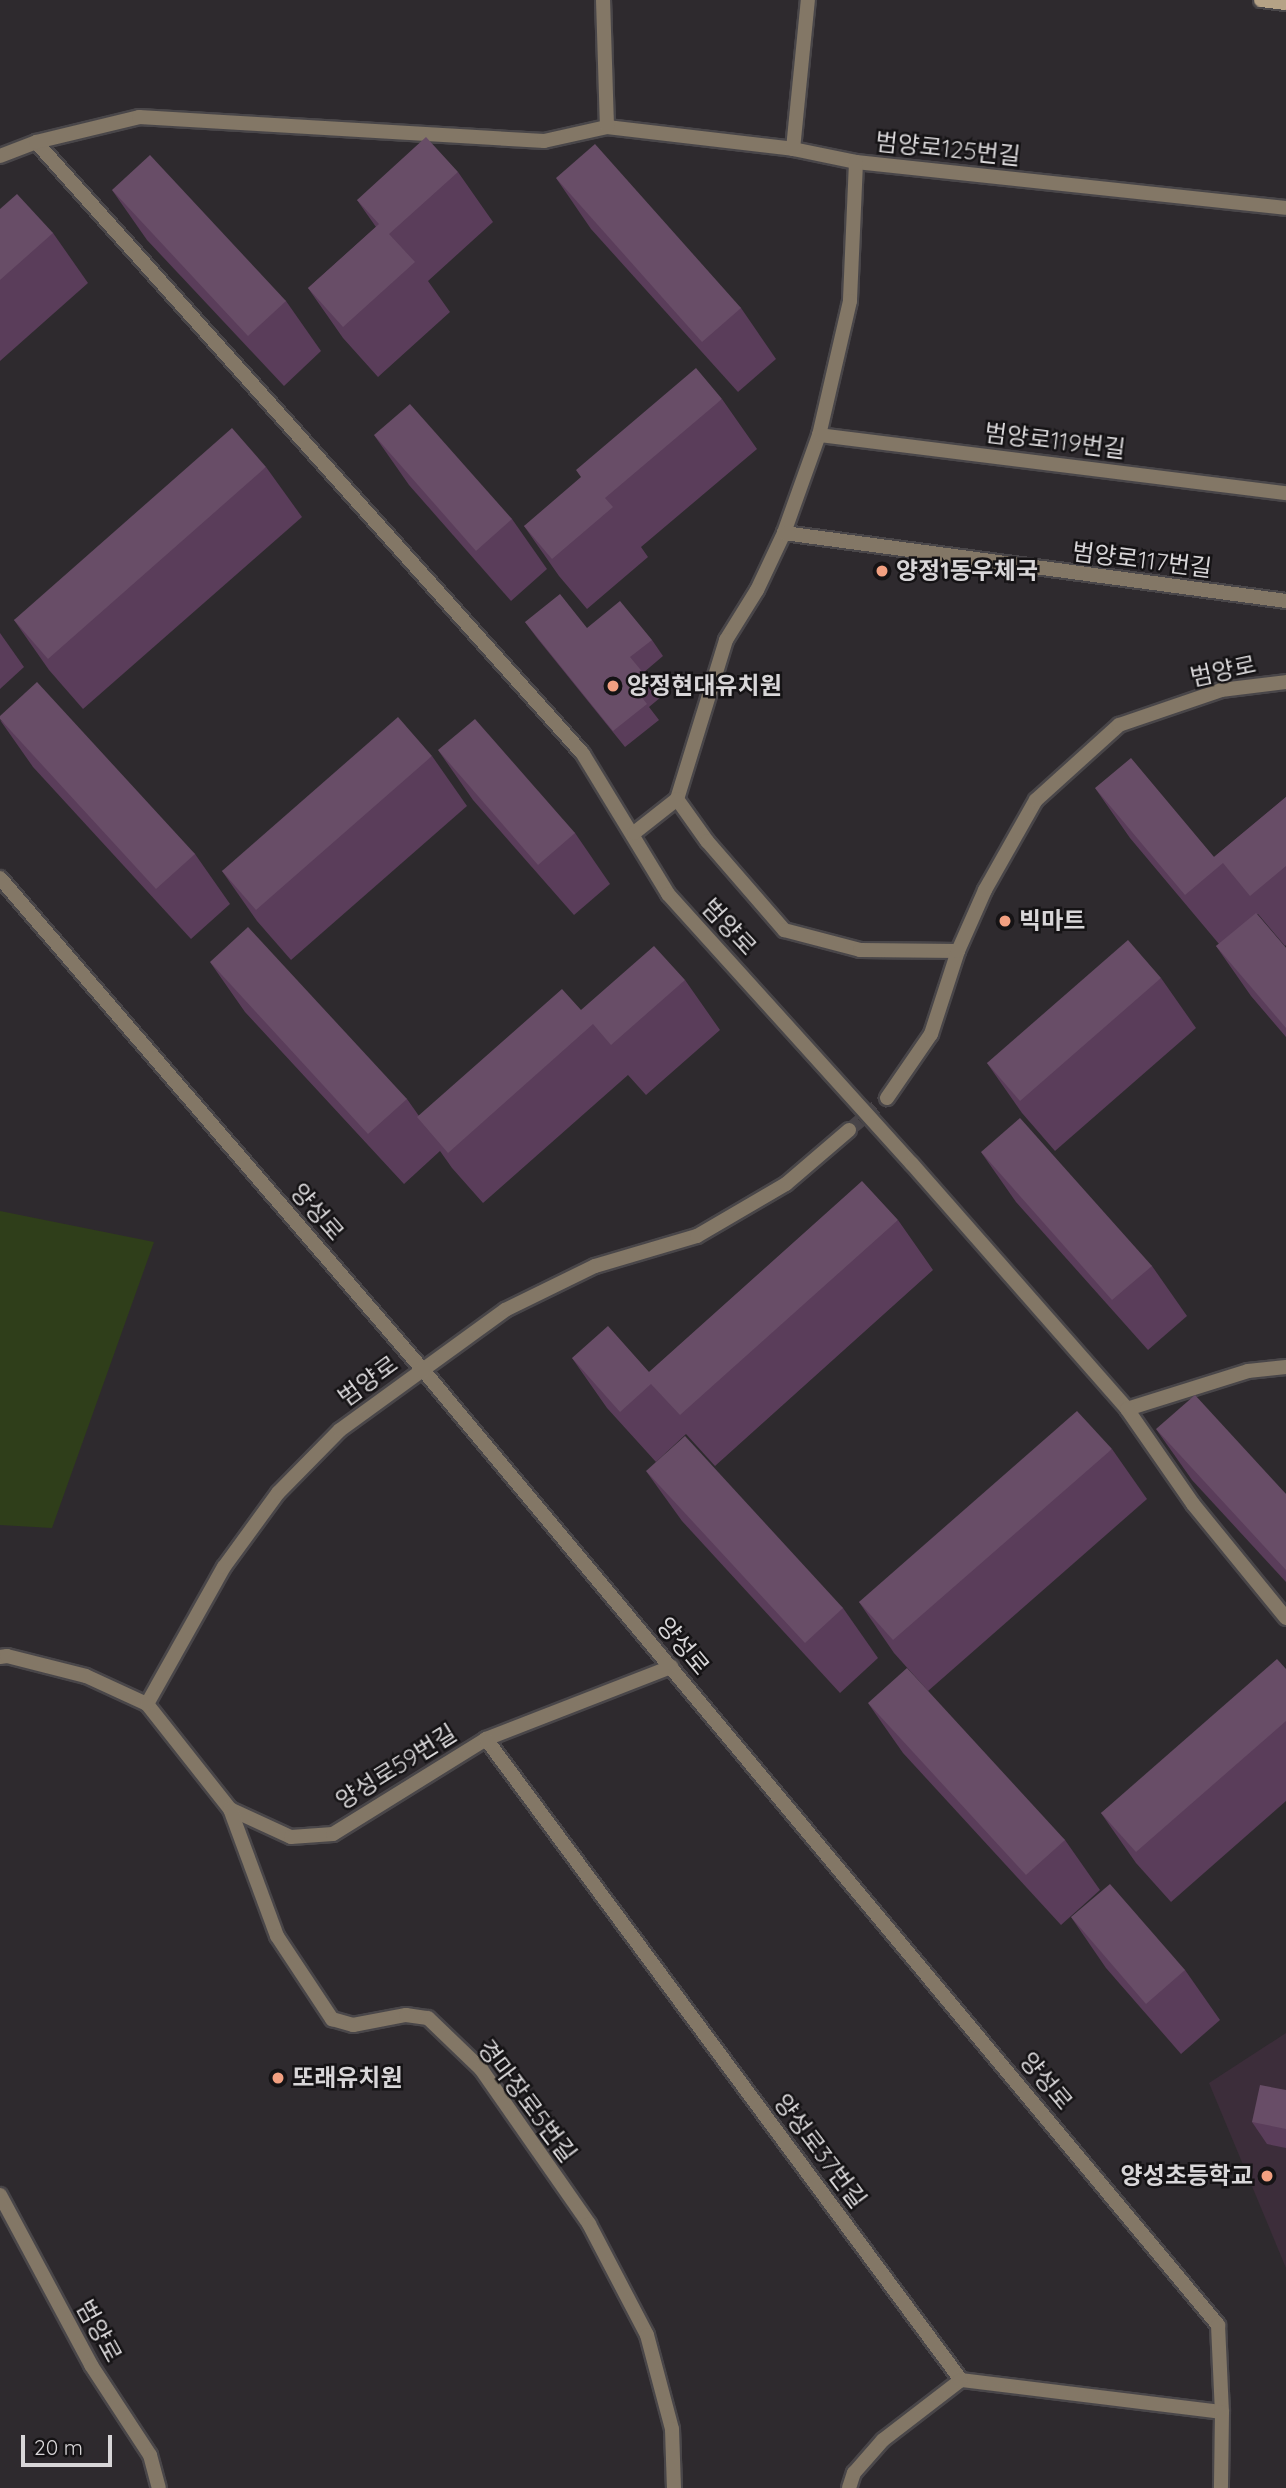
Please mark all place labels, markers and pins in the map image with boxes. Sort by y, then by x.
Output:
place label: 양정1동우체국 [896,557,1038,585]
marker: 양정1동우체국 [874,563,890,579]
place label: 양정현대유치원 [627,672,782,700]
marker: 양정현대유치원 [605,678,621,694]
place label: 빅마트 [1019,907,1085,935]
marker: 빅마트 [997,913,1013,929]
place label: 또래유치원 [292,2064,402,2092]
marker: 또래유치원 [270,2070,286,2086]
place label: 양성초등학교 [1121,2162,1253,2190]
marker: 양성초등학교 [1259,2168,1275,2184]

